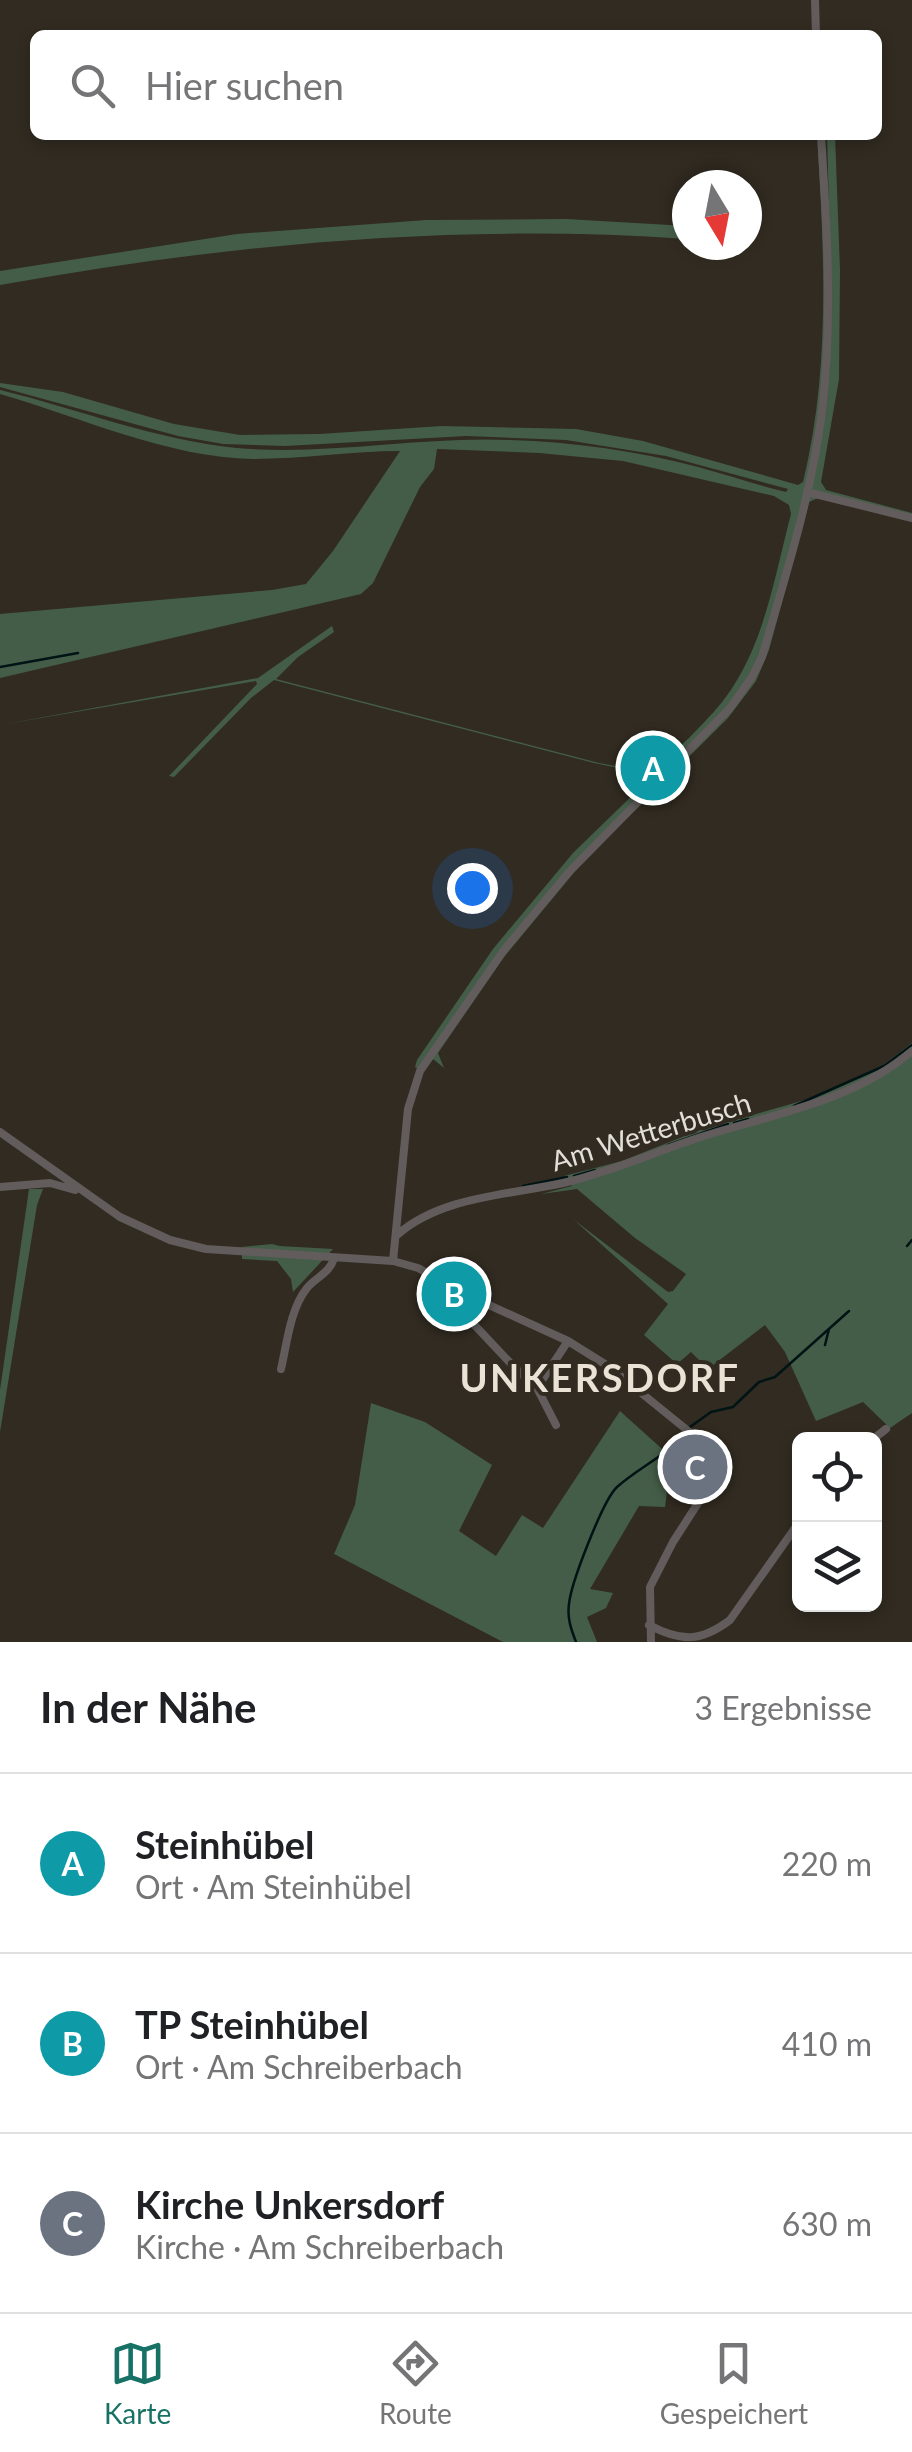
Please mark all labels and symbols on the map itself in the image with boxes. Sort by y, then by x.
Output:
north arrow [672,170,762,260]
pin: A [620,730,686,806]
your location [447,863,498,914]
street label: Am Wetterbusch [547,1084,755,1178]
pin: B [422,1256,486,1332]
district label: UNKERSDORF [459,1354,741,1400]
pin: C [662,1430,728,1504]

